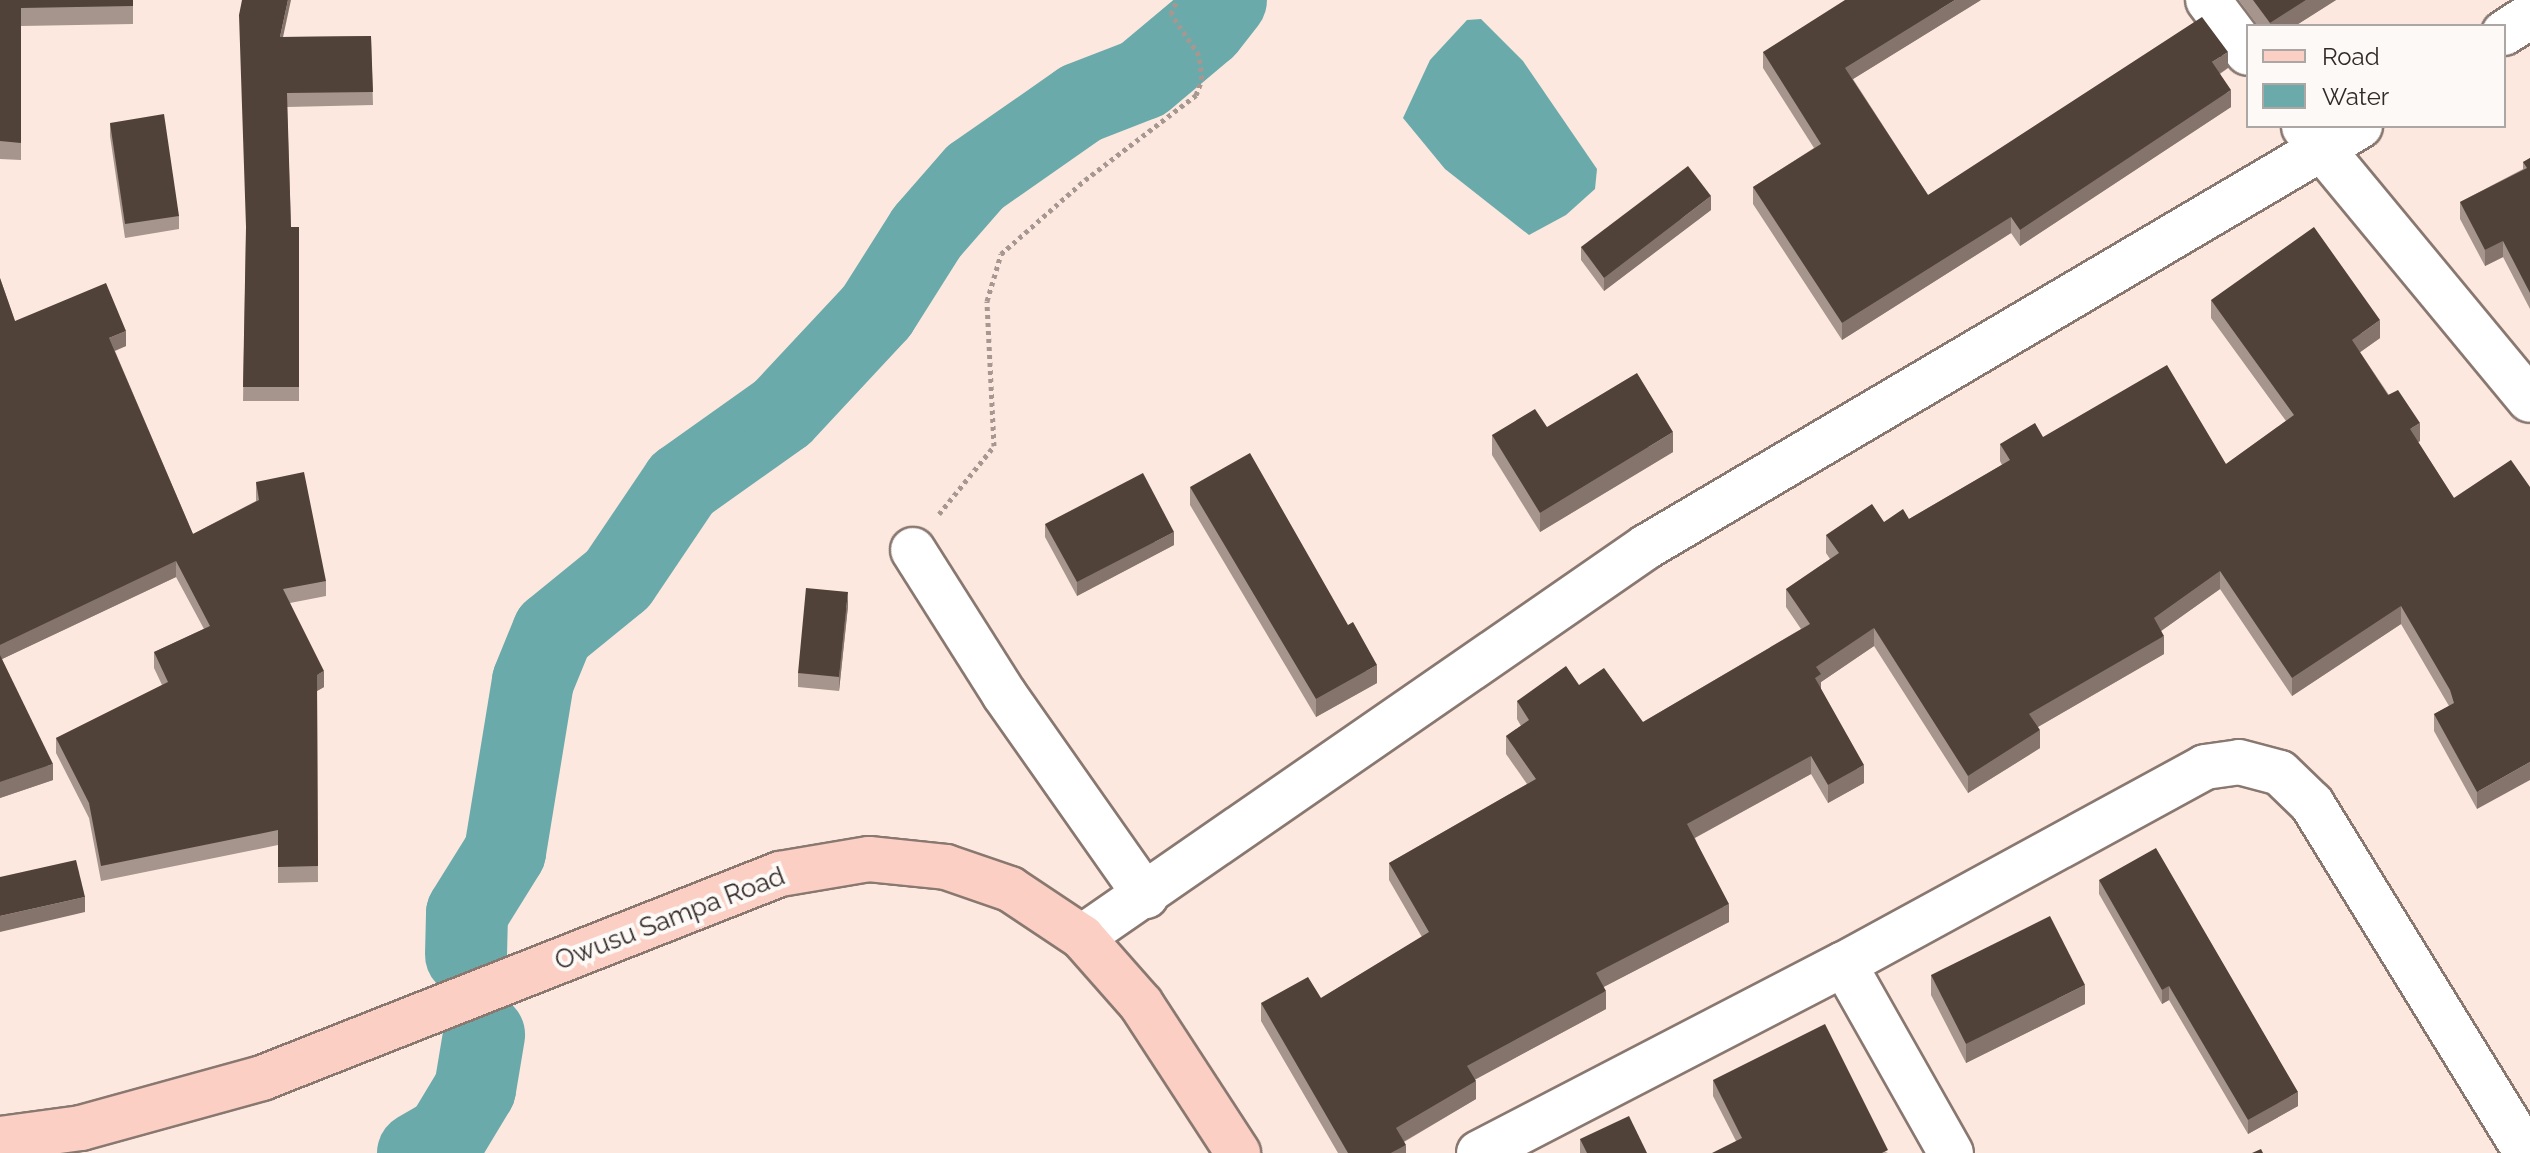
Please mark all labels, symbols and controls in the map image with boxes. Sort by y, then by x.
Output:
legend [2246,24,2506,128]
text: Road [2322,42,2380,71]
text: Water [2322,82,2389,111]
street label: Owusu Sampa Road [551,861,789,977]

